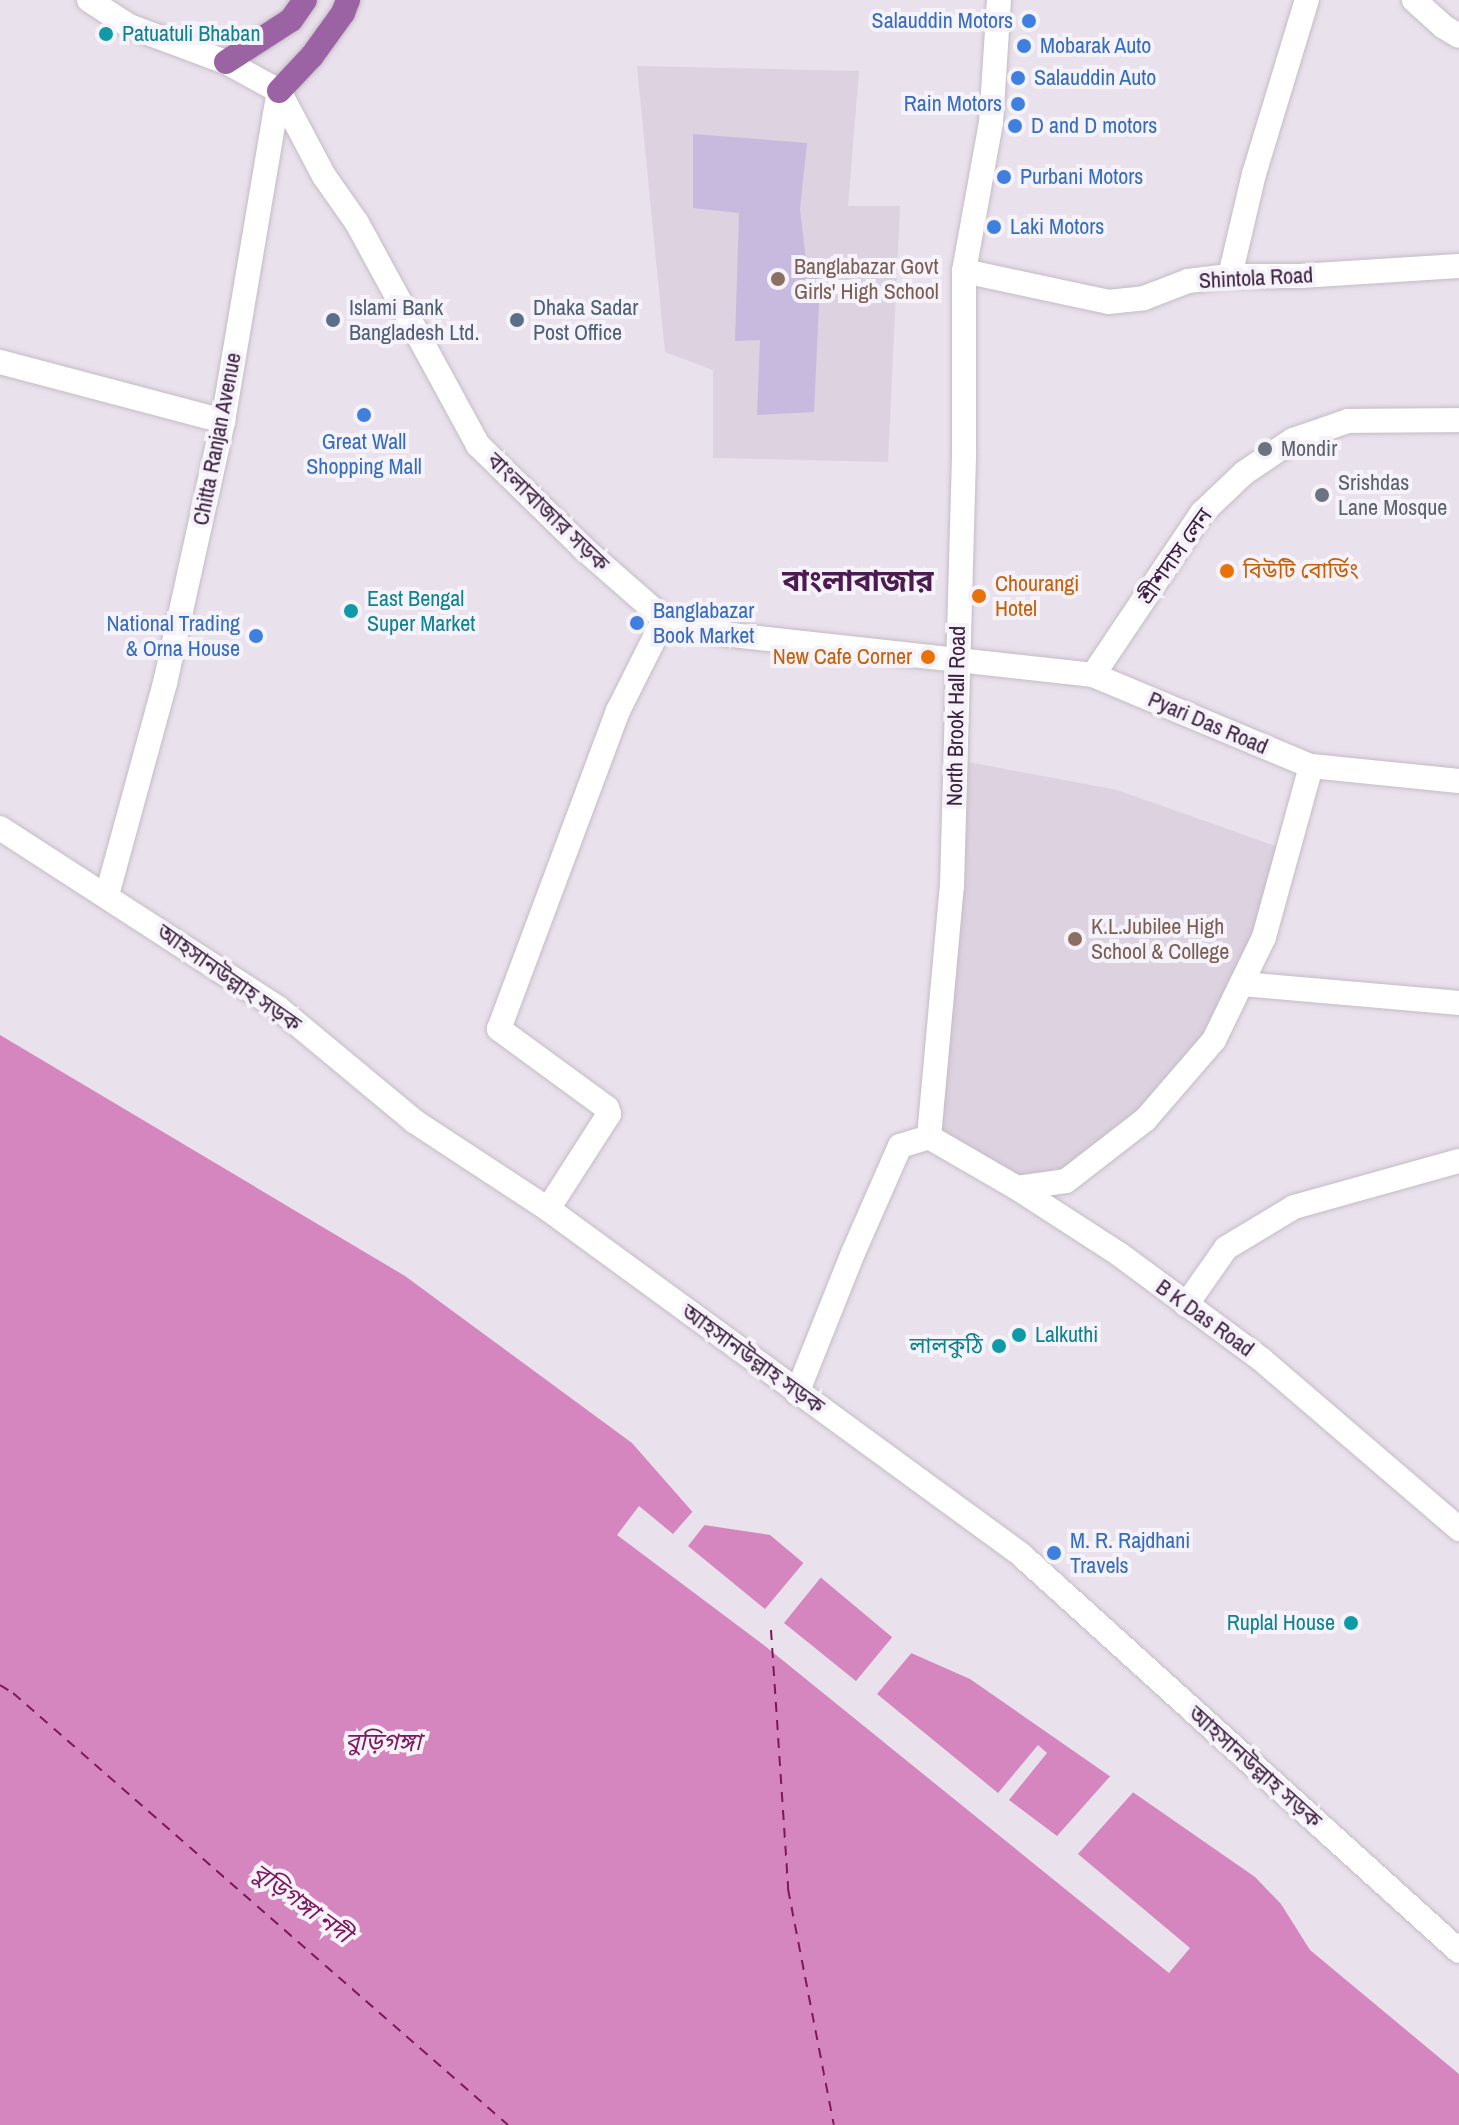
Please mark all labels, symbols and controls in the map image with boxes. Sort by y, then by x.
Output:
place label: Salauddin Motors [872,8,1013,34]
marker: Salauddin Motors [1020,12,1038,30]
place label: Patuatuli Bhaban [122,21,260,47]
marker: Patuatuli Bhaban [97,25,115,43]
place label: Mobarak Auto [1040,33,1152,59]
marker: Mobarak Auto [1015,37,1033,55]
place label: Salauddin Auto [1034,65,1157,91]
marker: Salauddin Auto [1009,69,1027,87]
place label: Rain Motors [904,91,1002,117]
marker: Rain Motors [1009,95,1027,113]
place label: D and D motors [1031,113,1157,139]
marker: D and D motors [1006,117,1024,135]
place label: Purbani Motors [1020,164,1143,190]
marker: Purbani Motors [995,168,1013,186]
place label: Laki Motors [1010,214,1104,240]
marker: Laki Motors [985,218,1003,236]
place label: Banglabazar Govt Girls' High School [794,253,939,304]
street label: Shintola Road [1198,262,1314,294]
marker: Banglabazar Govt Girls' High School [769,270,787,288]
place label: Islami Bank Bangladesh Ltd. [349,294,479,346]
place label: Dhaka Sadar Post Office [533,294,638,346]
marker: Islami Bank Bangladesh Ltd. [324,311,342,329]
marker: Dhaka Sadar Post Office [508,311,526,329]
street label: Chitta Ranjan Avenue [187,350,247,528]
marker: Great Wall Shopping Mall [355,406,373,424]
place label: Great Wall Shopping Mall [306,428,422,480]
place label: Mondir [1281,436,1337,462]
marker: Mondir [1256,440,1274,458]
street label: বাংলাবাজার সড়ক [481,447,615,577]
place label: Srishdas Lane Mosque [1338,469,1447,520]
marker: Srishdas Lane Mosque [1313,486,1331,504]
street label: শ্রীশদাস লেন [1132,503,1218,609]
place label: বিউটি বোর্ডিং [1243,558,1359,584]
district label: বাংলাবাজার [782,562,934,598]
marker: বিউটি বোর্ডিং [1218,562,1236,580]
place label: Chourangi Hotel [995,570,1079,622]
place label: East Bengal Super Market [367,585,475,636]
marker: Chourangi Hotel [970,587,988,605]
place label: Banglabazar Book Market [653,597,754,648]
marker: East Bengal Super Market [342,602,360,620]
place label: National Trading & Orna House [106,610,240,662]
marker: Banglabazar Book Market [628,614,646,632]
street label: North Brook Hall Road [941,626,971,806]
marker: National Trading & Orna House [247,627,265,645]
place label: New Cafe Corner [773,644,912,670]
marker: New Cafe Corner [919,648,937,666]
street label: Pyari Das Road [1144,686,1272,760]
place label: K.L.Jubilee High School & College [1091,913,1229,964]
street label: আহসানউল্লাহ সড়ক [152,918,306,1038]
marker: K.L.Jubilee High School & College [1066,930,1084,948]
street label: B K Das Road [1151,1274,1259,1362]
street label: আহসানউল্লাহ সড়ক [676,1298,830,1420]
place label: Lalkuthi [1035,1322,1098,1348]
marker: Lalkuthi [1010,1326,1028,1344]
place label: লালকুঠি [909,1333,983,1359]
marker: লালকুঠি [990,1337,1008,1355]
place label: M. R. Rajdhani Travels [1070,1527,1190,1578]
marker: M. R. Rajdhani Travels [1045,1544,1063,1562]
place label: Ruplal House [1227,1610,1335,1636]
marker: Ruplal House [1342,1614,1360,1632]
street label: আহসানউল্লাহ সড়ক [1183,1700,1327,1834]
water label: বুড়িগঙ্গা [345,1728,421,1756]
water label: বুড়িগঙ্গা নদী [247,1857,357,1949]

